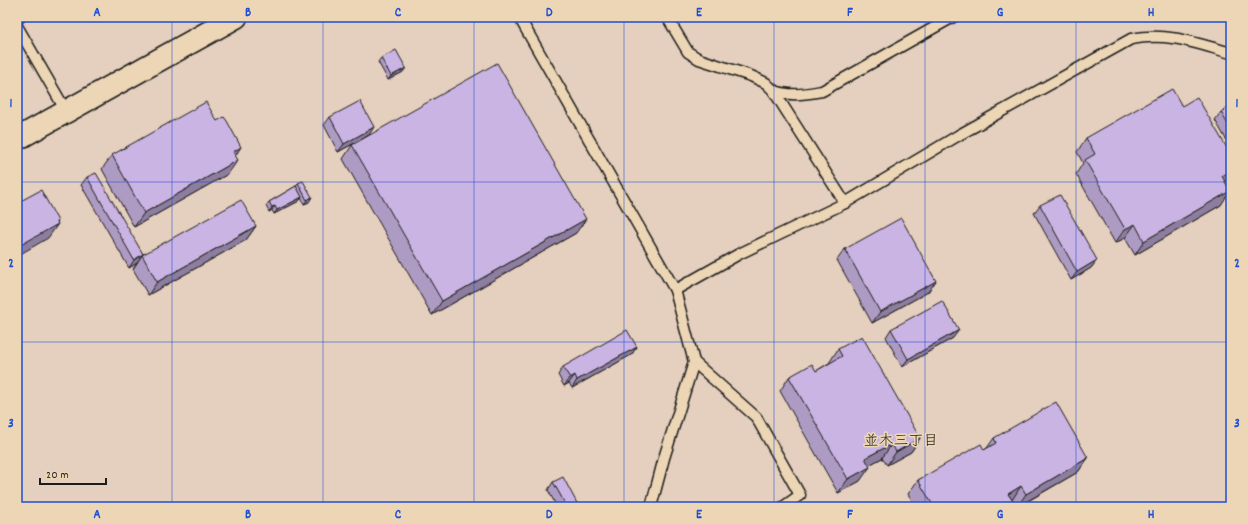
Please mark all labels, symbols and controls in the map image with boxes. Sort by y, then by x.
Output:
text: A [93,4,101,23]
text: B [245,4,251,23]
text: C [395,4,402,23]
text: D [546,4,553,23]
text: E [696,4,703,23]
text: F [847,4,853,23]
text: G [997,4,1004,23]
text: H [1148,4,1155,23]
text: 1 [10,95,13,114]
text: 1 [1236,95,1239,114]
text: 2 [8,255,14,274]
text: 2 [1234,255,1240,274]
text: 3 [8,415,14,434]
text: 3 [1234,415,1240,434]
district label: 並木三丁目 [863,431,939,453]
scale bar [40,460,106,486]
text: 20 m [46,467,69,484]
text: A [93,506,101,524]
text: B [245,506,251,524]
text: C [395,506,402,524]
text: D [546,506,553,524]
text: E [696,506,703,524]
text: F [847,506,853,524]
text: G [997,506,1004,524]
text: H [1148,506,1155,524]

